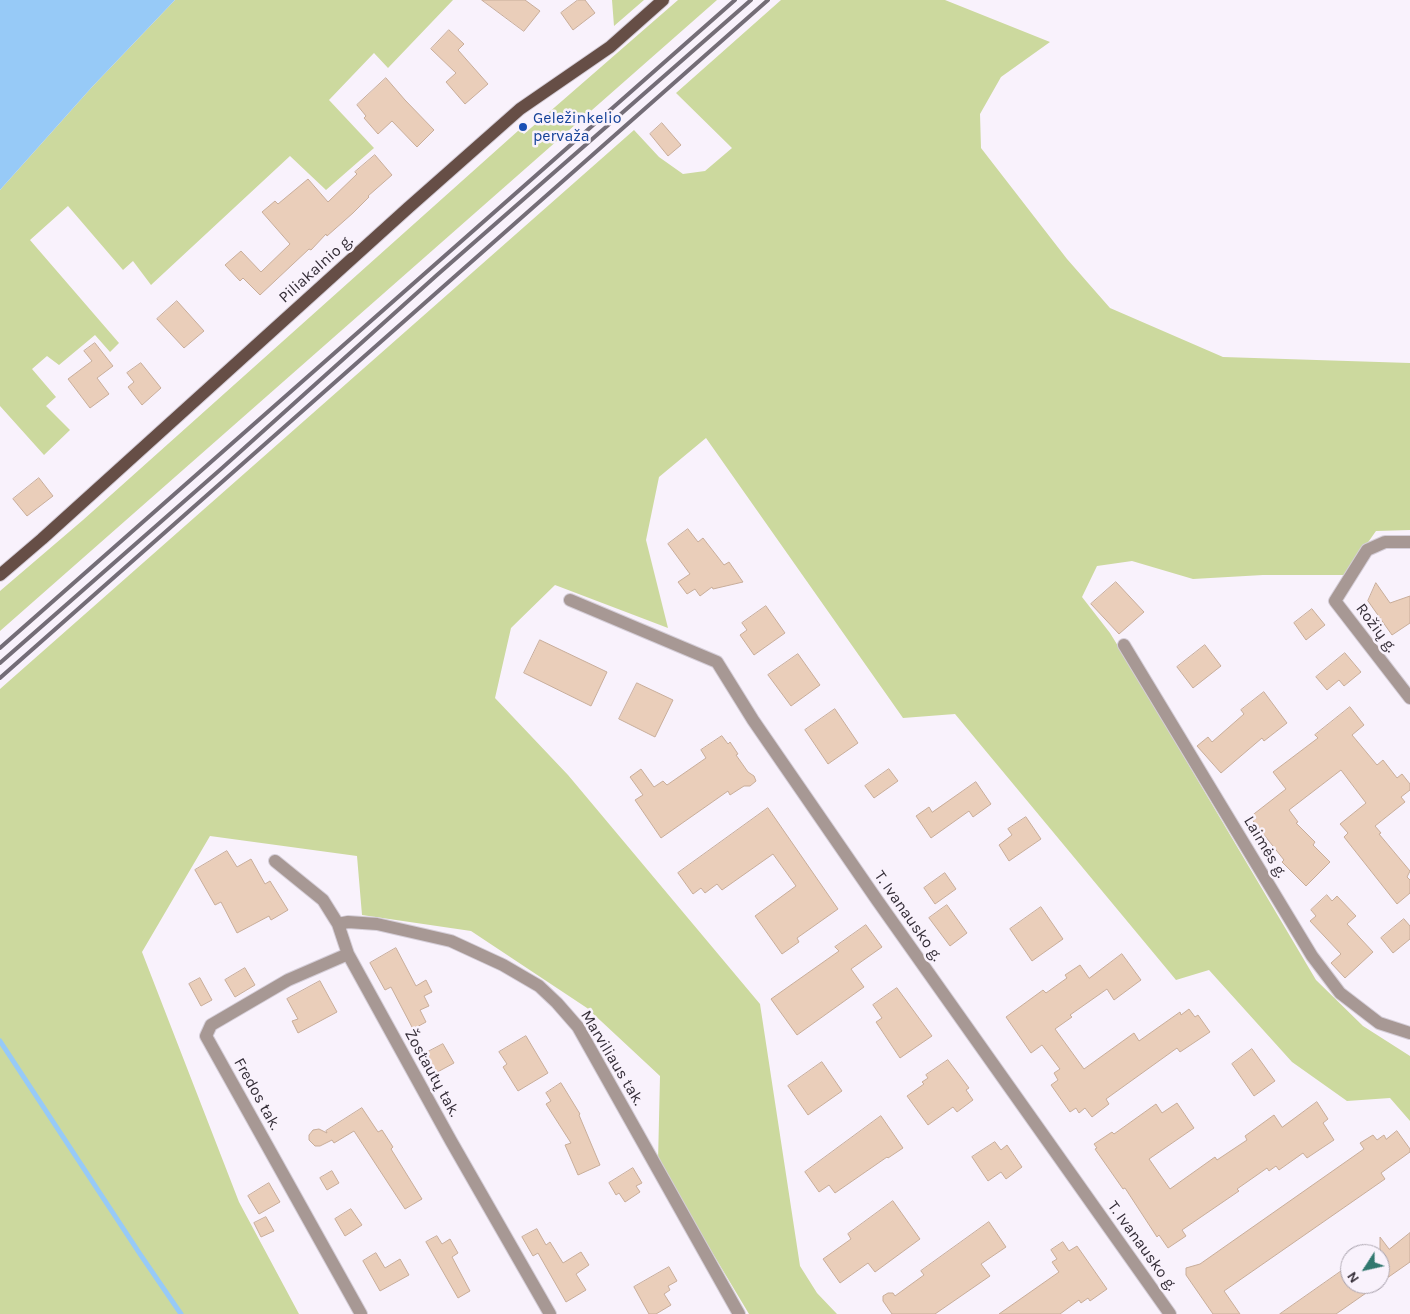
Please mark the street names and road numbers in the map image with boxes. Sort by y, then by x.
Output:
street label: Piliakalnio g. [275,231,357,307]
street label: Rožių g. [1351,600,1401,656]
street label: Laimės g. [1239,813,1291,881]
street label: T. Ivanausko g. [870,867,946,965]
street label: Marviliaus tak. [576,1007,648,1109]
street label: Žostautų tak. [400,1026,464,1120]
street label: Fredos tak. [229,1055,285,1133]
street label: T. Ivanausko g. [1103,1197,1181,1295]

